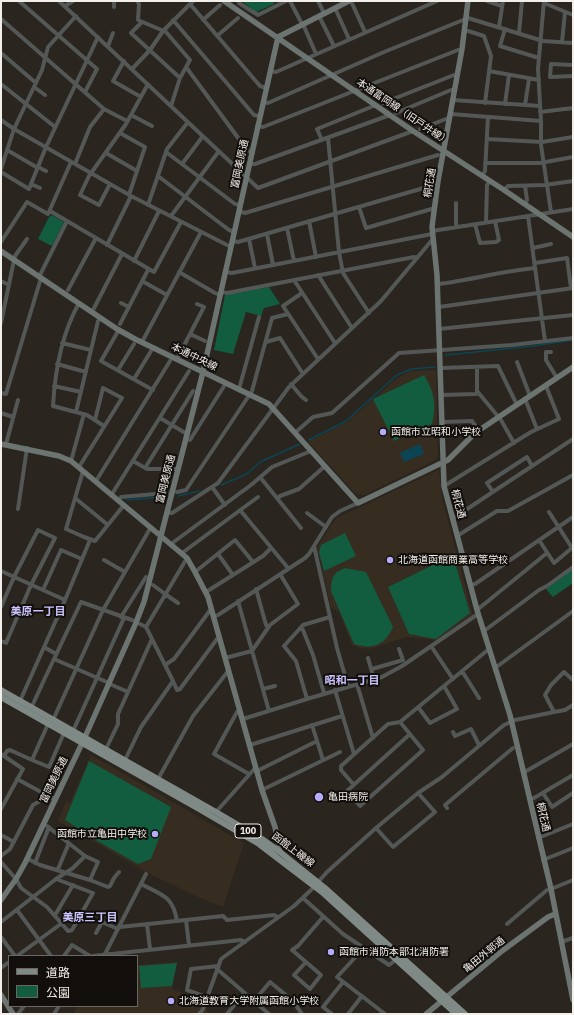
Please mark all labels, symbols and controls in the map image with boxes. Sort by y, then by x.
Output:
street label: 本通富岡線（旧戸井線） [354,76,452,148]
street label: 富岡美原通 [229,138,251,190]
street label: 桐花通 [422,167,438,199]
street label: 本通中央線 [169,341,219,373]
place label: 函館市立昭和小学校 [391,426,481,438]
marker: 函館市立昭和小学校 [378,427,388,437]
street label: 富岡美原通 [154,453,178,505]
street label: 桐花通 [449,488,467,520]
place label: 北海道函館商業高等学校 [398,554,508,566]
marker: 北海道函館商業高等学校 [385,555,395,565]
district label: 美原一丁目 [11,605,65,619]
district label: 昭和一丁目 [325,674,379,688]
street label: 富岡美原通 [38,755,70,805]
marker: 亀田病院 [313,791,325,803]
place label: 亀田病院 [328,791,368,803]
street label: 桐花通 [534,801,552,833]
road number: 100 [235,824,261,838]
place label: 函館市立亀田中学校 [57,828,147,840]
marker: 函館市立亀田中学校 [150,829,160,839]
street label: 函館上磯線 [269,830,317,870]
district label: 美原三丁目 [63,911,117,925]
street label: 亀田外郭通 [461,935,507,975]
place label: 函館市消防本部北消防署 [339,946,449,958]
marker: 函館市消防本部北消防署 [326,947,336,957]
legend [8,955,138,1007]
text: 道路 [46,965,70,980]
text: 公園 [46,985,70,1000]
place label: 北海道教育大学附属函館小学校 [179,995,319,1007]
marker: 北海道教育大学附属函館小学校 [166,996,176,1006]

